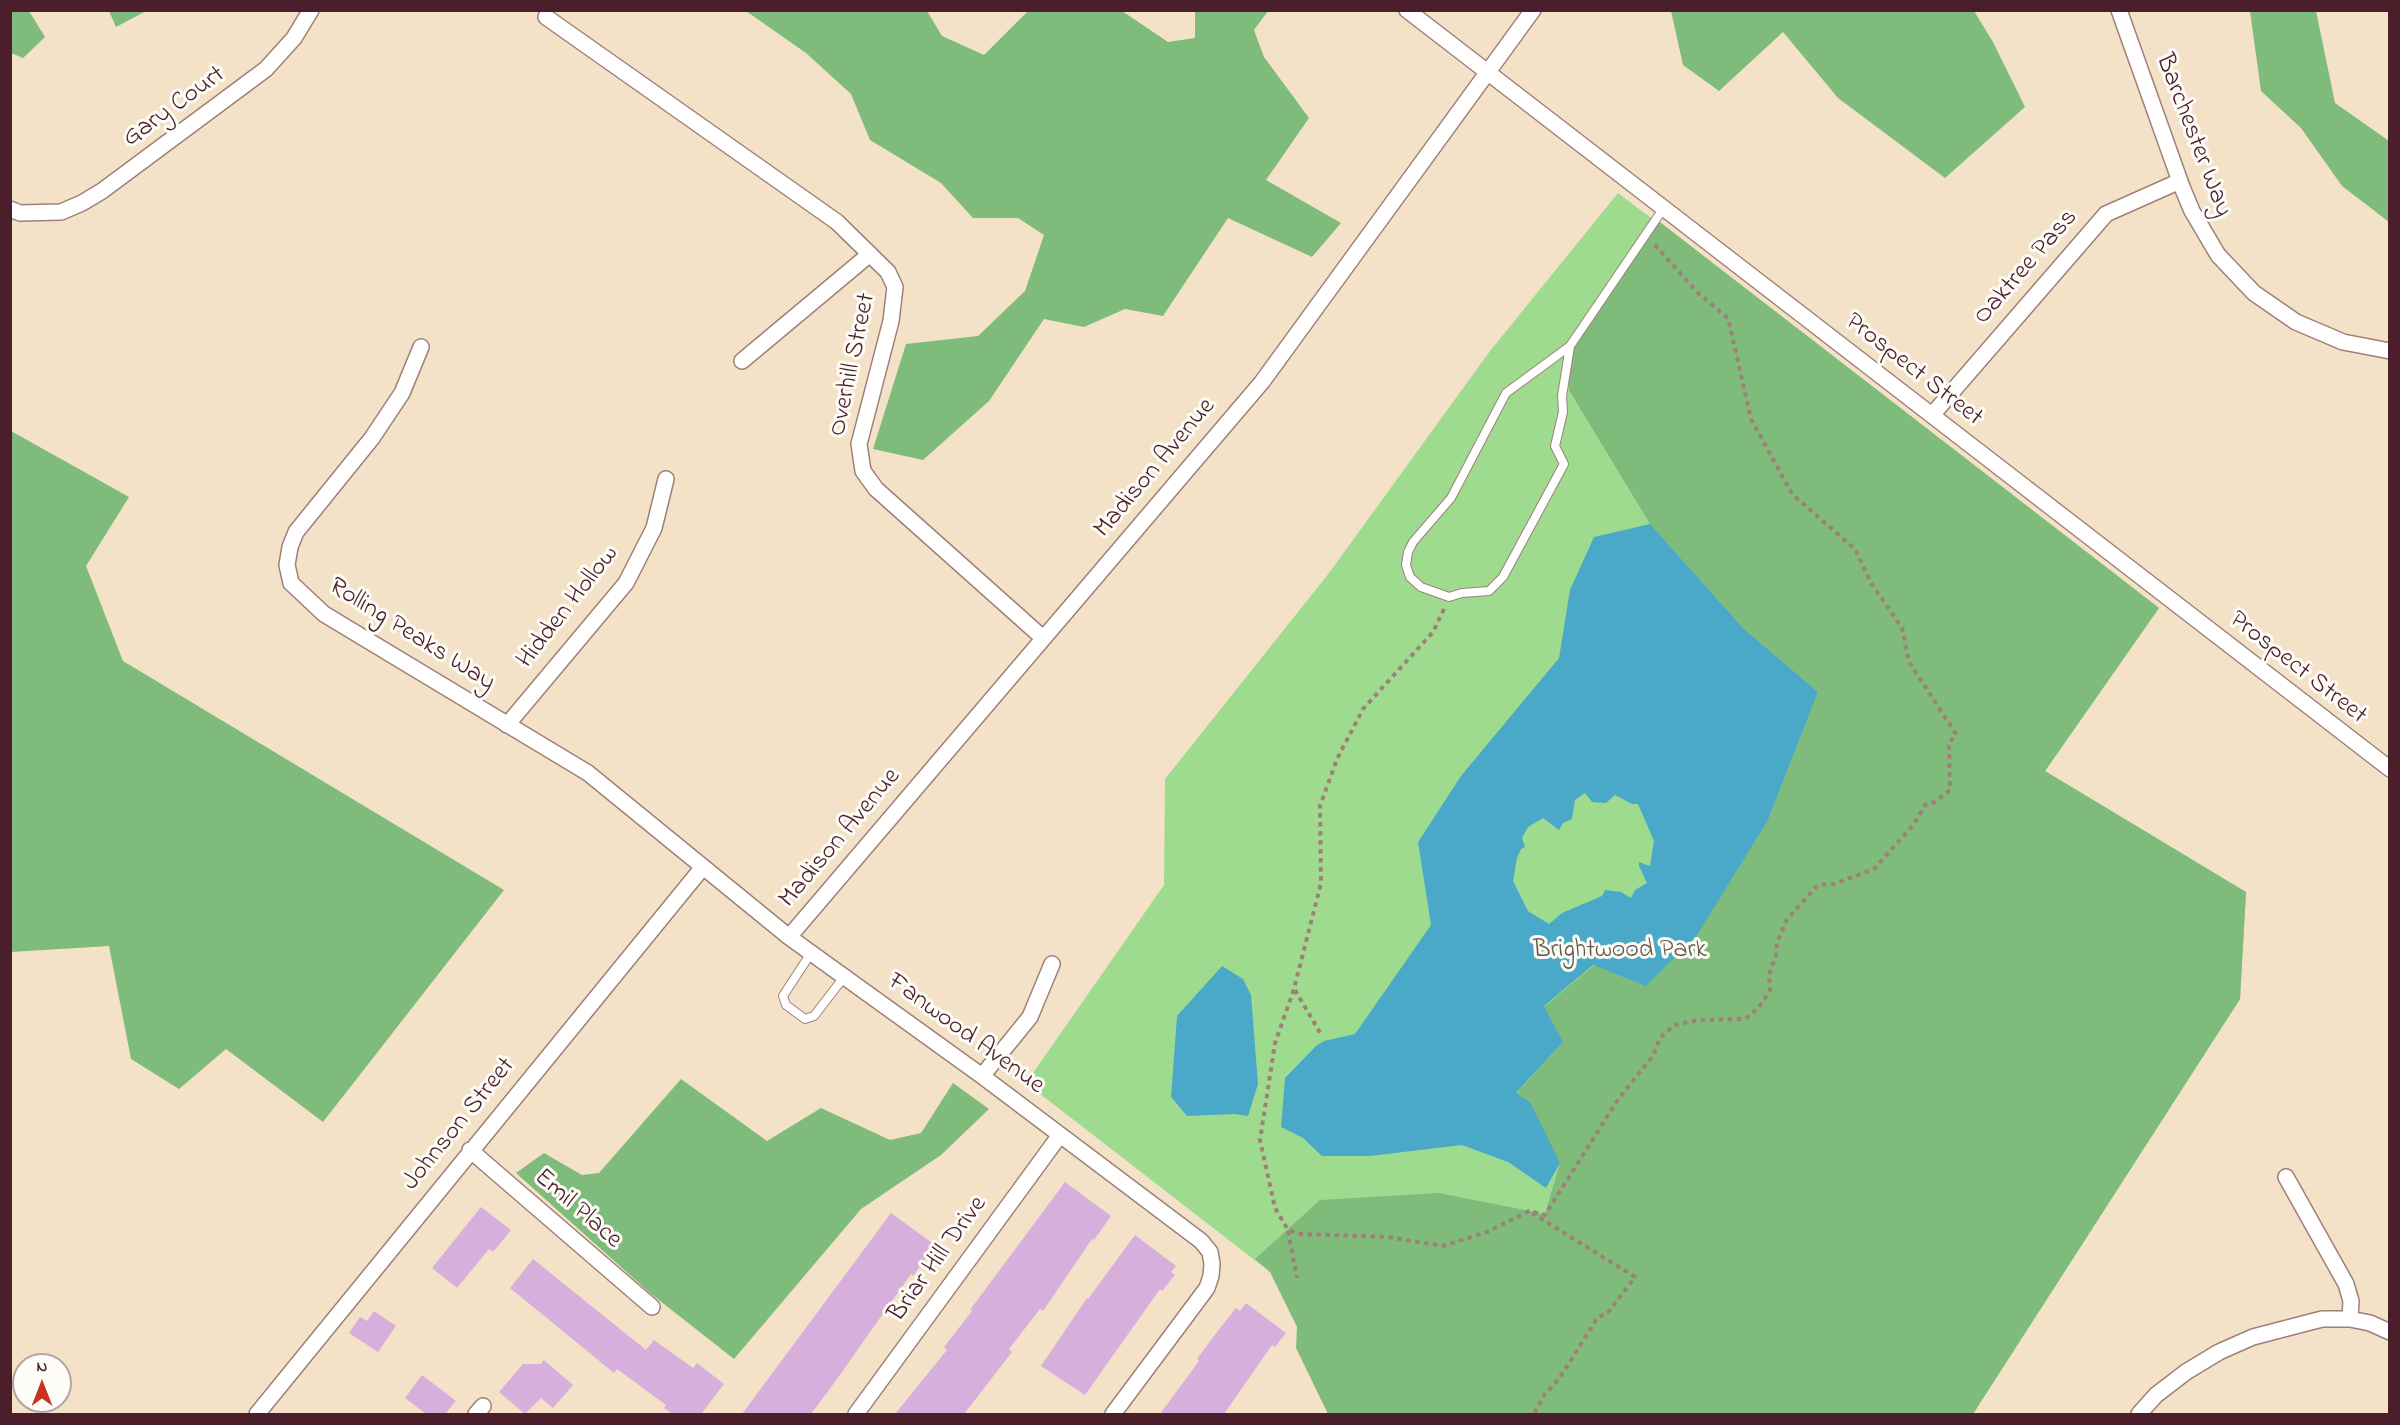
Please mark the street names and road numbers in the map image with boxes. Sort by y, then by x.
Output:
street label: Barchester Way [2147,50,2237,222]
street label: Gary Court [118,60,232,156]
street label: Oaktree Pass [1968,204,2086,332]
street label: Overhill Street [824,291,884,439]
street label: Prospect Street [1838,307,1988,435]
street label: Madison Avenue [1088,393,1224,545]
street label: Hidden Hollow [511,540,627,676]
street label: Rolling Peaks Way [322,572,500,700]
street label: Prospect Street [2222,605,2372,733]
street label: Madison Avenue [773,763,909,915]
street label: Fanwood Avenue [880,968,1050,1102]
street label: Johnson Street [397,1052,523,1198]
street label: Emil Place [527,1163,627,1257]
street label: Briar Hill Drive [883,1191,995,1329]

